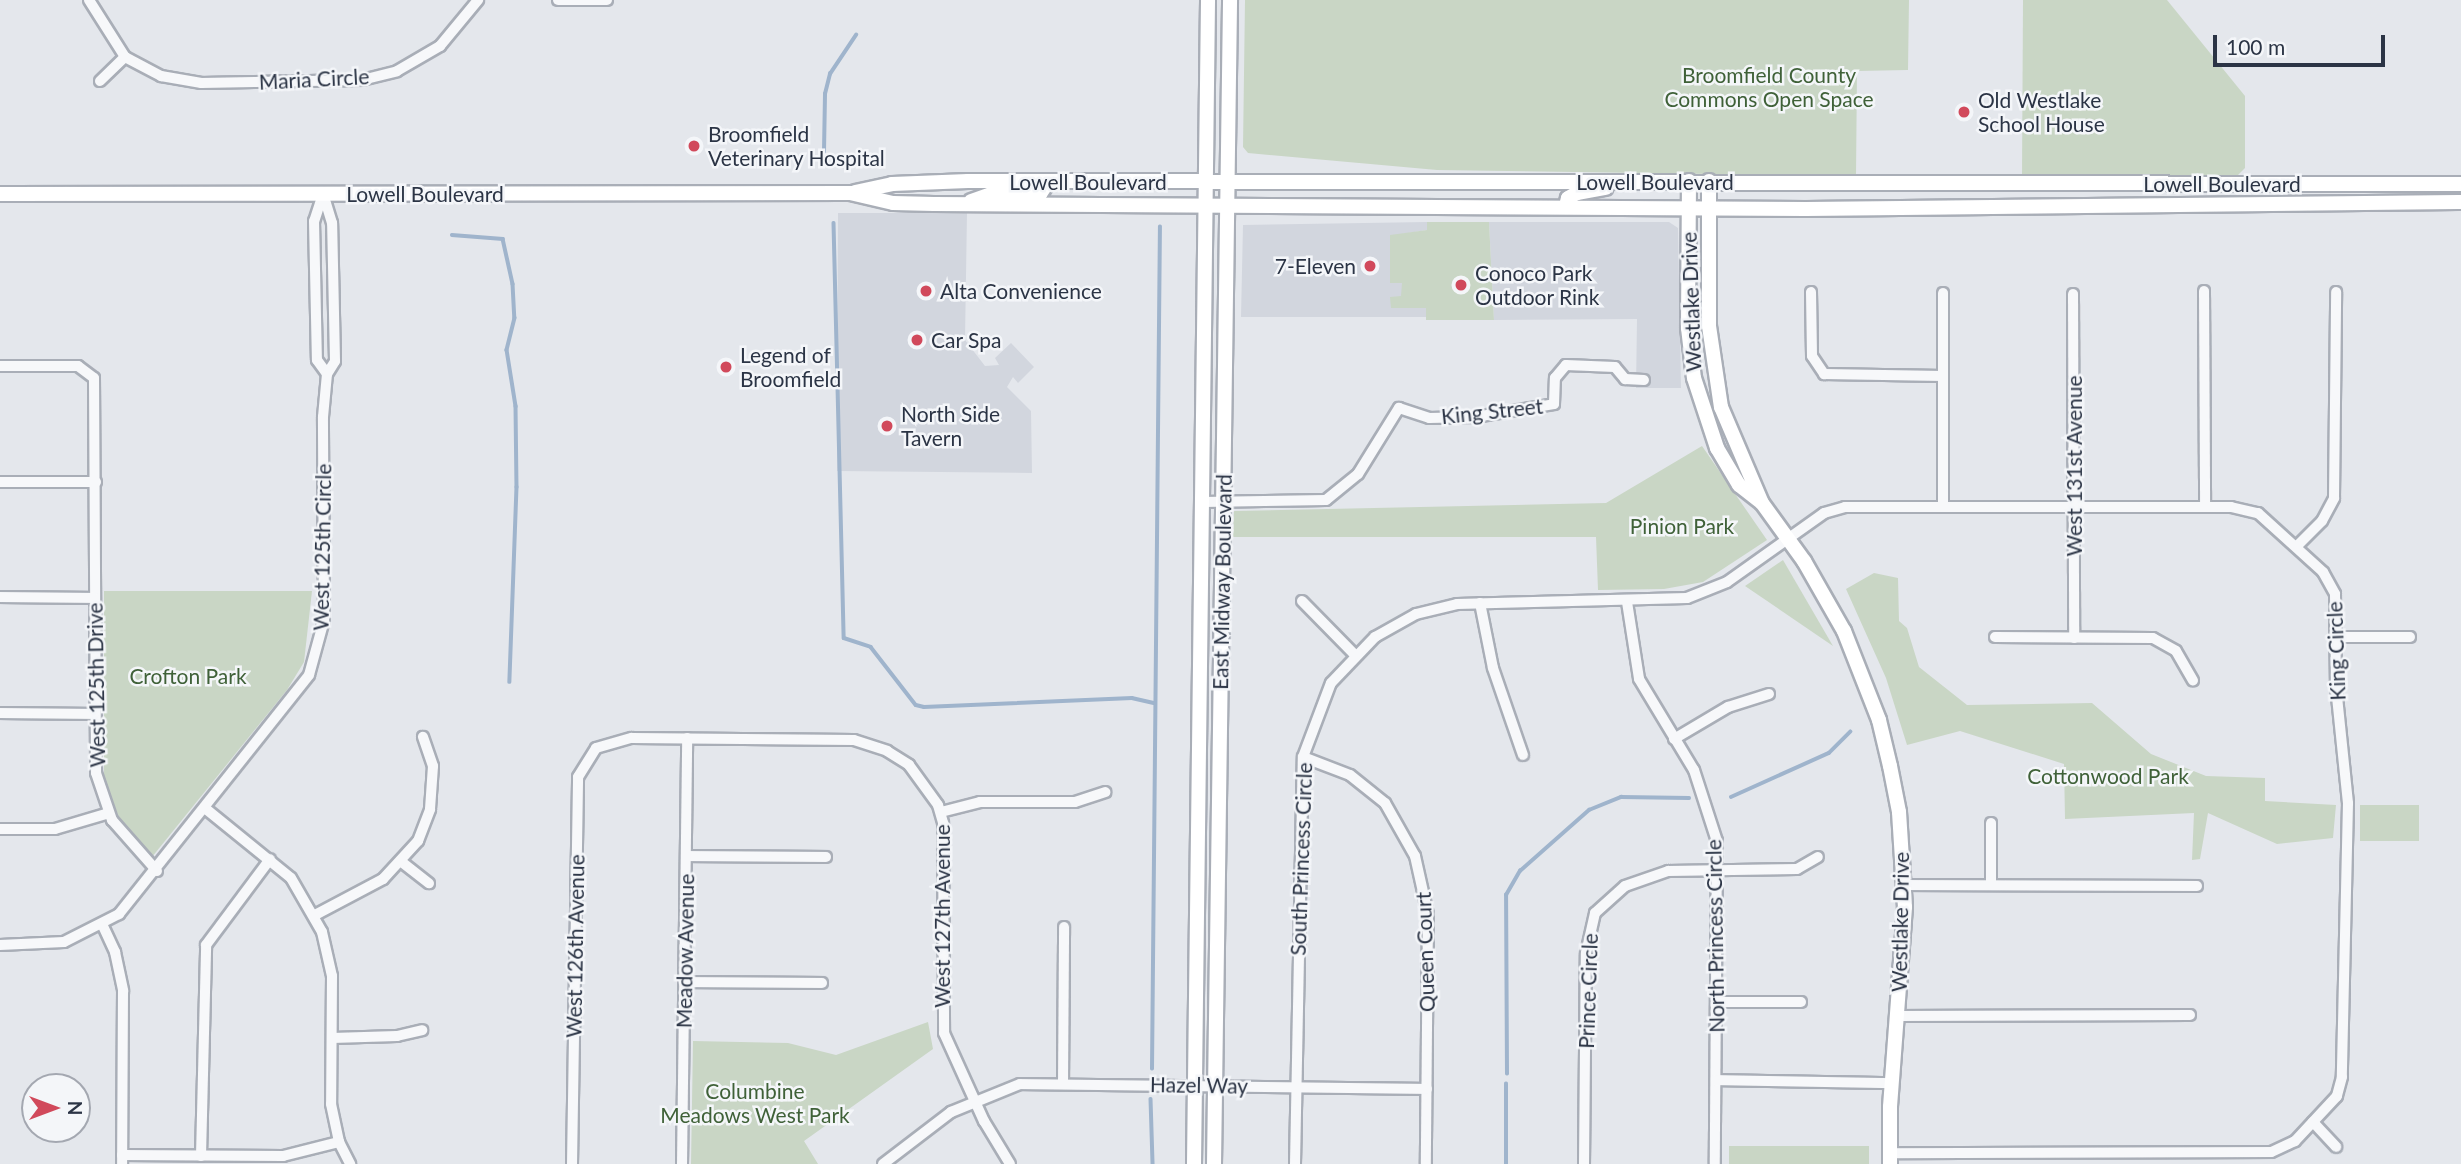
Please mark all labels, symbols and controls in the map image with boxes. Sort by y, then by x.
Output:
scale bar [2216,21,2388,65]
text: 100 m [2226,34,2285,59]
park label: Broomfield County Commons Open Space [1664,62,1874,112]
street label: Maria Circle [258,64,370,94]
place label: Old Westlake School House [1978,87,2105,137]
marker: Old Westlake School House [1956,104,1972,120]
place label: Broomfield Veterinary Hospital [708,121,885,171]
marker: Broomfield Veterinary Hospital [686,138,702,154]
street label: Lowell Boulevard [1009,169,1167,195]
street label: Lowell Boulevard [1576,169,1734,195]
street label: Lowell Boulevard [2143,171,2301,197]
street label: Lowell Boulevard [346,181,504,207]
street label: Westlake Drive [1676,231,1706,373]
place label: 7-Eleven [1275,253,1356,279]
marker: 7-Eleven [1362,258,1378,274]
place label: Conoco Park Outdoor Rink [1475,260,1600,310]
marker: Conoco Park Outdoor Rink [1453,277,1469,293]
place label: Alta Convenience [940,278,1102,304]
marker: Alta Convenience [918,283,934,299]
place label: Car Spa [931,327,1002,353]
marker: Car Spa [909,332,925,348]
place label: Legend of Broomfield [740,342,841,392]
marker: Legend of Broomfield [718,359,734,375]
street label: West 131st Avenue [2061,375,2087,557]
street label: King Street [1440,393,1544,429]
place label: North Side Tavern [901,401,1000,451]
marker: North Side Tavern [879,418,895,434]
street label: West 125th Circle [308,463,336,631]
street label: East Midway Boulevard [1208,474,1236,690]
park label: Pinion Park [1630,513,1734,539]
street label: King Circle [2322,601,2350,701]
street label: West 125th Drive [82,602,110,768]
park label: Crofton Park [129,663,247,689]
street label: South Princess Circle [1285,762,1317,956]
park label: Cottonwood Park [2027,763,2189,789]
street label: West 127th Avenue [929,824,955,1008]
street label: North Princess Circle [1701,839,1729,1033]
street label: Westlake Drive [1886,852,1914,992]
street label: West 126th Avenue [561,854,589,1038]
street label: Meadow Avenue [671,873,699,1029]
street label: Queen Court [1410,891,1440,1013]
street label: Prince Circle [1573,933,1603,1049]
street label: Hazel Way [1150,1072,1248,1098]
north arrow [21,1073,91,1143]
park label: Columbine Meadows West Park [660,1078,850,1128]
text: N [64,1101,87,1115]

